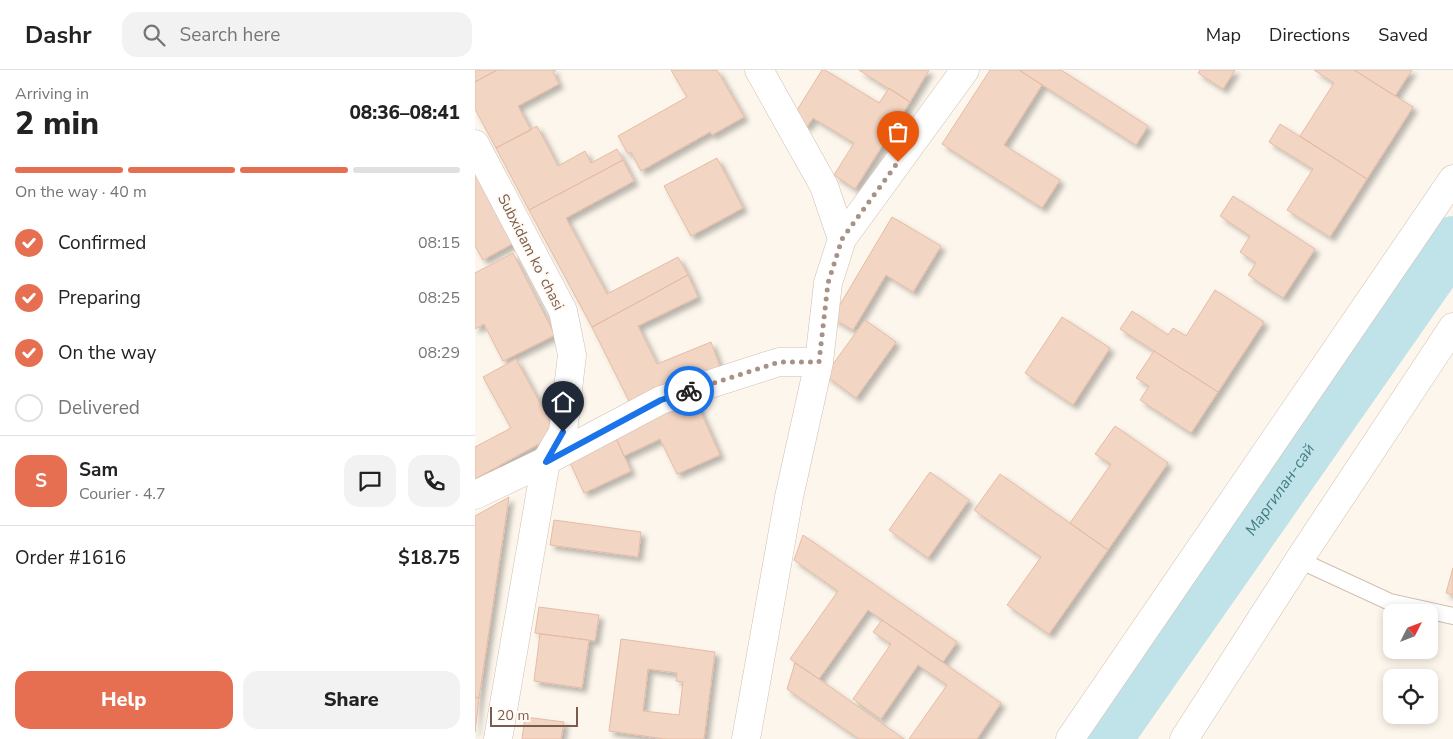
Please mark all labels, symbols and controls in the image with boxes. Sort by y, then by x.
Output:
search box [122,12,472,57]
text: Dashr [25,19,92,51]
icon: search [140,21,168,49]
text: Search here [180,22,280,48]
text: Map [1206,23,1241,47]
text: Directions [1269,23,1350,47]
text: Saved [1378,23,1428,47]
text: Arriving in [15,83,89,105]
text: 08:36–08:41 [349,100,460,126]
text: 2 min [15,102,99,145]
pin [877,111,919,162]
icon: bag [884,118,912,146]
text: On the way · 40 m [15,181,147,203]
street label: Subxidam koʻchasi [493,190,569,314]
icon: check [15,229,43,257]
text: Confirmed [58,230,146,256]
text: 08:15 [418,232,460,254]
icon: check [15,284,43,312]
text: Preparing [58,285,141,311]
text: 08:25 [418,287,460,309]
icon: check [15,339,43,367]
text: On the way [58,340,156,366]
text: 08:29 [418,342,460,364]
courier [664,366,714,416]
icon: bike [675,377,703,405]
pin [542,381,584,432]
icon: home [549,388,577,416]
text: Delivered [58,395,140,421]
water label: Маргилан-сай [1240,439,1320,540]
button: chat [344,455,396,507]
button: phone [408,455,460,507]
text: Sam [79,457,118,483]
text: S [35,468,47,494]
text: Courier · 4.7 [79,483,165,505]
text: Order #1616 [15,545,126,571]
text: $18.75 [398,545,460,571]
north arrow [1383,604,1437,659]
map controls [1383,604,1438,724]
button: locate [1383,669,1438,724]
button: Help [15,671,233,729]
button: Share [243,671,460,729]
scale bar [490,704,577,727]
text: 20 m [497,706,529,725]

